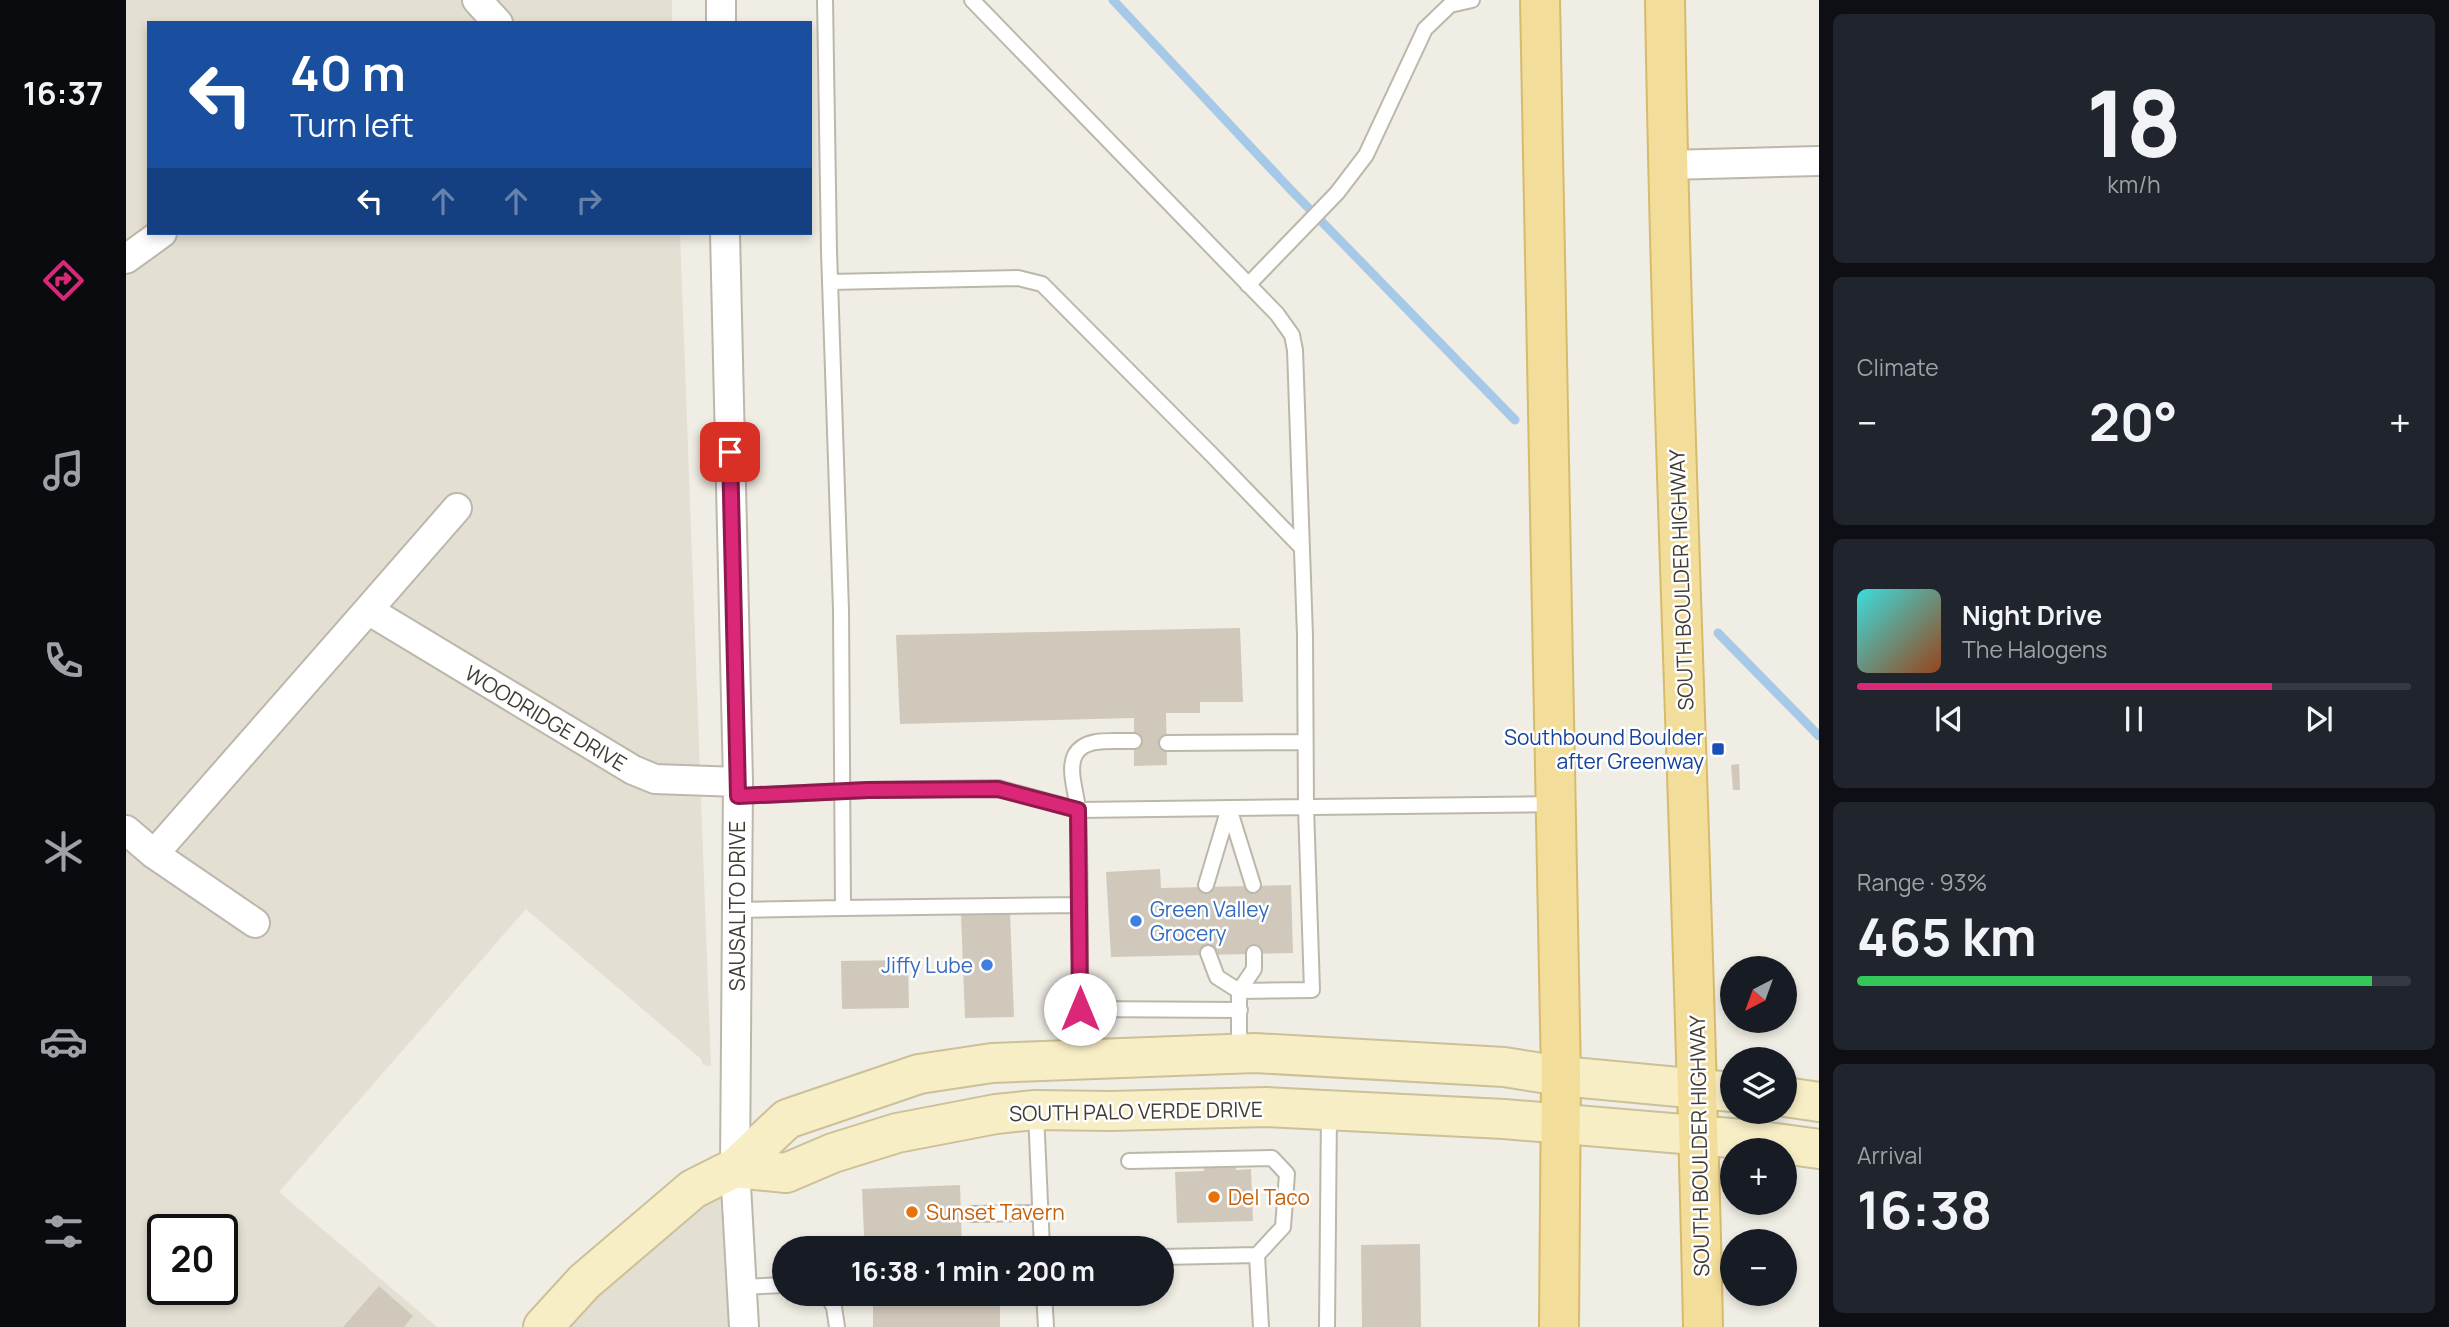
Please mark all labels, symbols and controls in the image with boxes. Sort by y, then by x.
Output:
text: 40 m [290,39,406,106]
icon: left [175,49,266,140]
text: 18 [2086,60,2182,184]
text: 16:37 [23,71,103,115]
text: Turn left [290,103,414,147]
text: km/h [2107,168,2161,200]
icon: left [351,182,389,220]
icon: ahead [424,182,462,220]
icon: ahead [497,182,535,220]
icon: right [570,182,608,220]
icon: directions [39,256,88,305]
text: Climate [1857,351,1939,383]
text: 20° [2089,386,2178,457]
text: − [1857,396,1878,448]
text: + [2389,396,2411,448]
pin [700,422,760,482]
icon: arrive [711,433,749,471]
icon: music [39,446,88,495]
street label: SOUTH BOULDER HIGHWAY [1662,449,1700,711]
text: Night Drive [1962,597,2102,633]
text: The Halogens [1962,633,2107,665]
icon: phone [39,636,88,685]
street label: WOODRIDGE DRIVE [460,659,632,777]
icon: previous [1930,700,1968,738]
icon: pause [2115,700,2153,738]
icon: next [2300,700,2338,738]
place label: Southbound Boulder after Greenway [1504,723,1704,775]
marker: Southbound Boulder after Greenway [1710,741,1726,757]
street label: SAUSALITO DRIVE [723,821,751,991]
icon: climate [39,827,88,876]
text: Range · 93% [1857,866,1987,898]
place label: Green Valley Grocery [1150,895,1269,947]
text: 465 km [1857,901,2037,972]
marker: Green Valley Grocery [1128,913,1144,929]
place label: Jiffy Lube [881,951,973,979]
north arrow [1720,956,1797,1032]
map controls [1720,956,1797,1306]
marker: Jiffy Lube [979,957,995,973]
position arrow [1043,972,1117,1046]
street label: SOUTH BOULDER HIGHWAY [1683,1015,1715,1277]
icon: car [39,1017,88,1066]
button: layers [1720,1047,1797,1124]
street label: SOUTH PALO VERDE DRIVE [1009,1095,1263,1127]
button: + [1720,1138,1797,1215]
text: Arrival [1857,1139,1923,1171]
text: 16:38 [1857,1174,1992,1245]
place label: Del Taco [1228,1183,1310,1211]
marker: Del Taco [1206,1189,1222,1205]
place label: Sunset Tavern [926,1198,1065,1226]
marker: Sunset Tavern [904,1204,920,1220]
icon: filters [39,1207,88,1256]
speed limit sign: 20 [147,1214,238,1305]
button: − [1720,1229,1797,1306]
text: 16:38 · 1 min · 200 m [851,1253,1095,1289]

